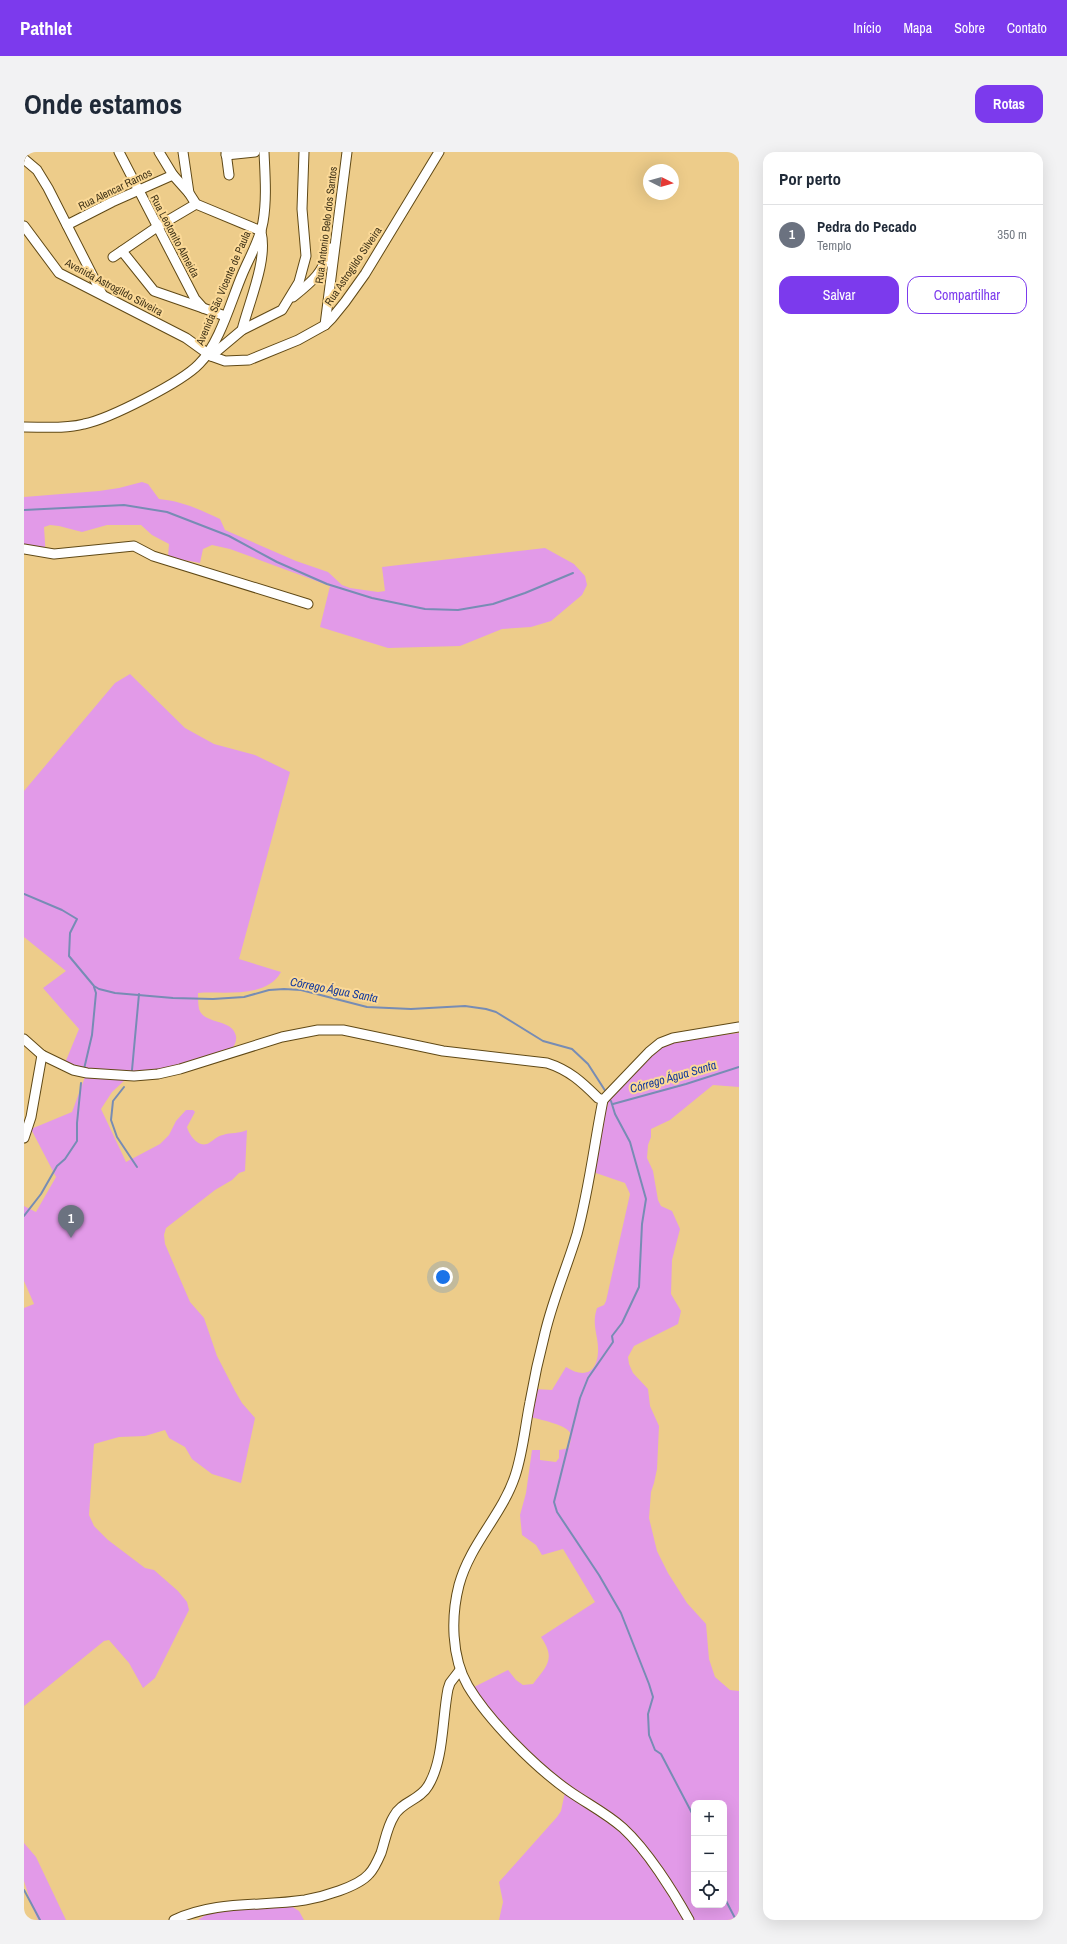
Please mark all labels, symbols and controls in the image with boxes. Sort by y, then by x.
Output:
text: Pathlet [20,15,72,41]
text: Início [853,19,881,37]
text: Mapa [903,19,932,37]
text: Sobre [954,19,985,37]
text: Contato [1007,19,1047,37]
text: Onde estamos [24,85,182,123]
button: Rotas [975,85,1043,123]
north arrow [643,164,679,200]
street label: Rua Alencar Ramos [76,165,155,213]
street label: Rua Antonio Belo dos Santos [312,165,340,284]
text: Por perto [779,167,841,190]
street label: Rua Leotonito Almeida [147,192,203,280]
text: Pedra do Pecado [817,216,917,237]
street label: Rua Astrogildo Silveira [321,224,385,308]
text: 1 [789,226,795,243]
text: 350 m [997,226,1027,243]
street label: Avenida São Vicente de Paula [192,229,253,348]
text: Templo [817,237,851,254]
street label: Avenida Astrogildo Silveira [62,255,165,319]
button: Salvar [779,276,899,314]
button: Compartilhar [907,276,1027,314]
water label: Córrego Água Santa [289,974,380,1006]
water label: Córrego Água Santa [628,1057,719,1097]
pin: 1 [58,1205,84,1238]
your location [433,1267,453,1287]
map controls [691,1800,727,1908]
button: + [691,1800,727,1836]
button: − [691,1836,727,1872]
button: locate [691,1872,727,1908]

